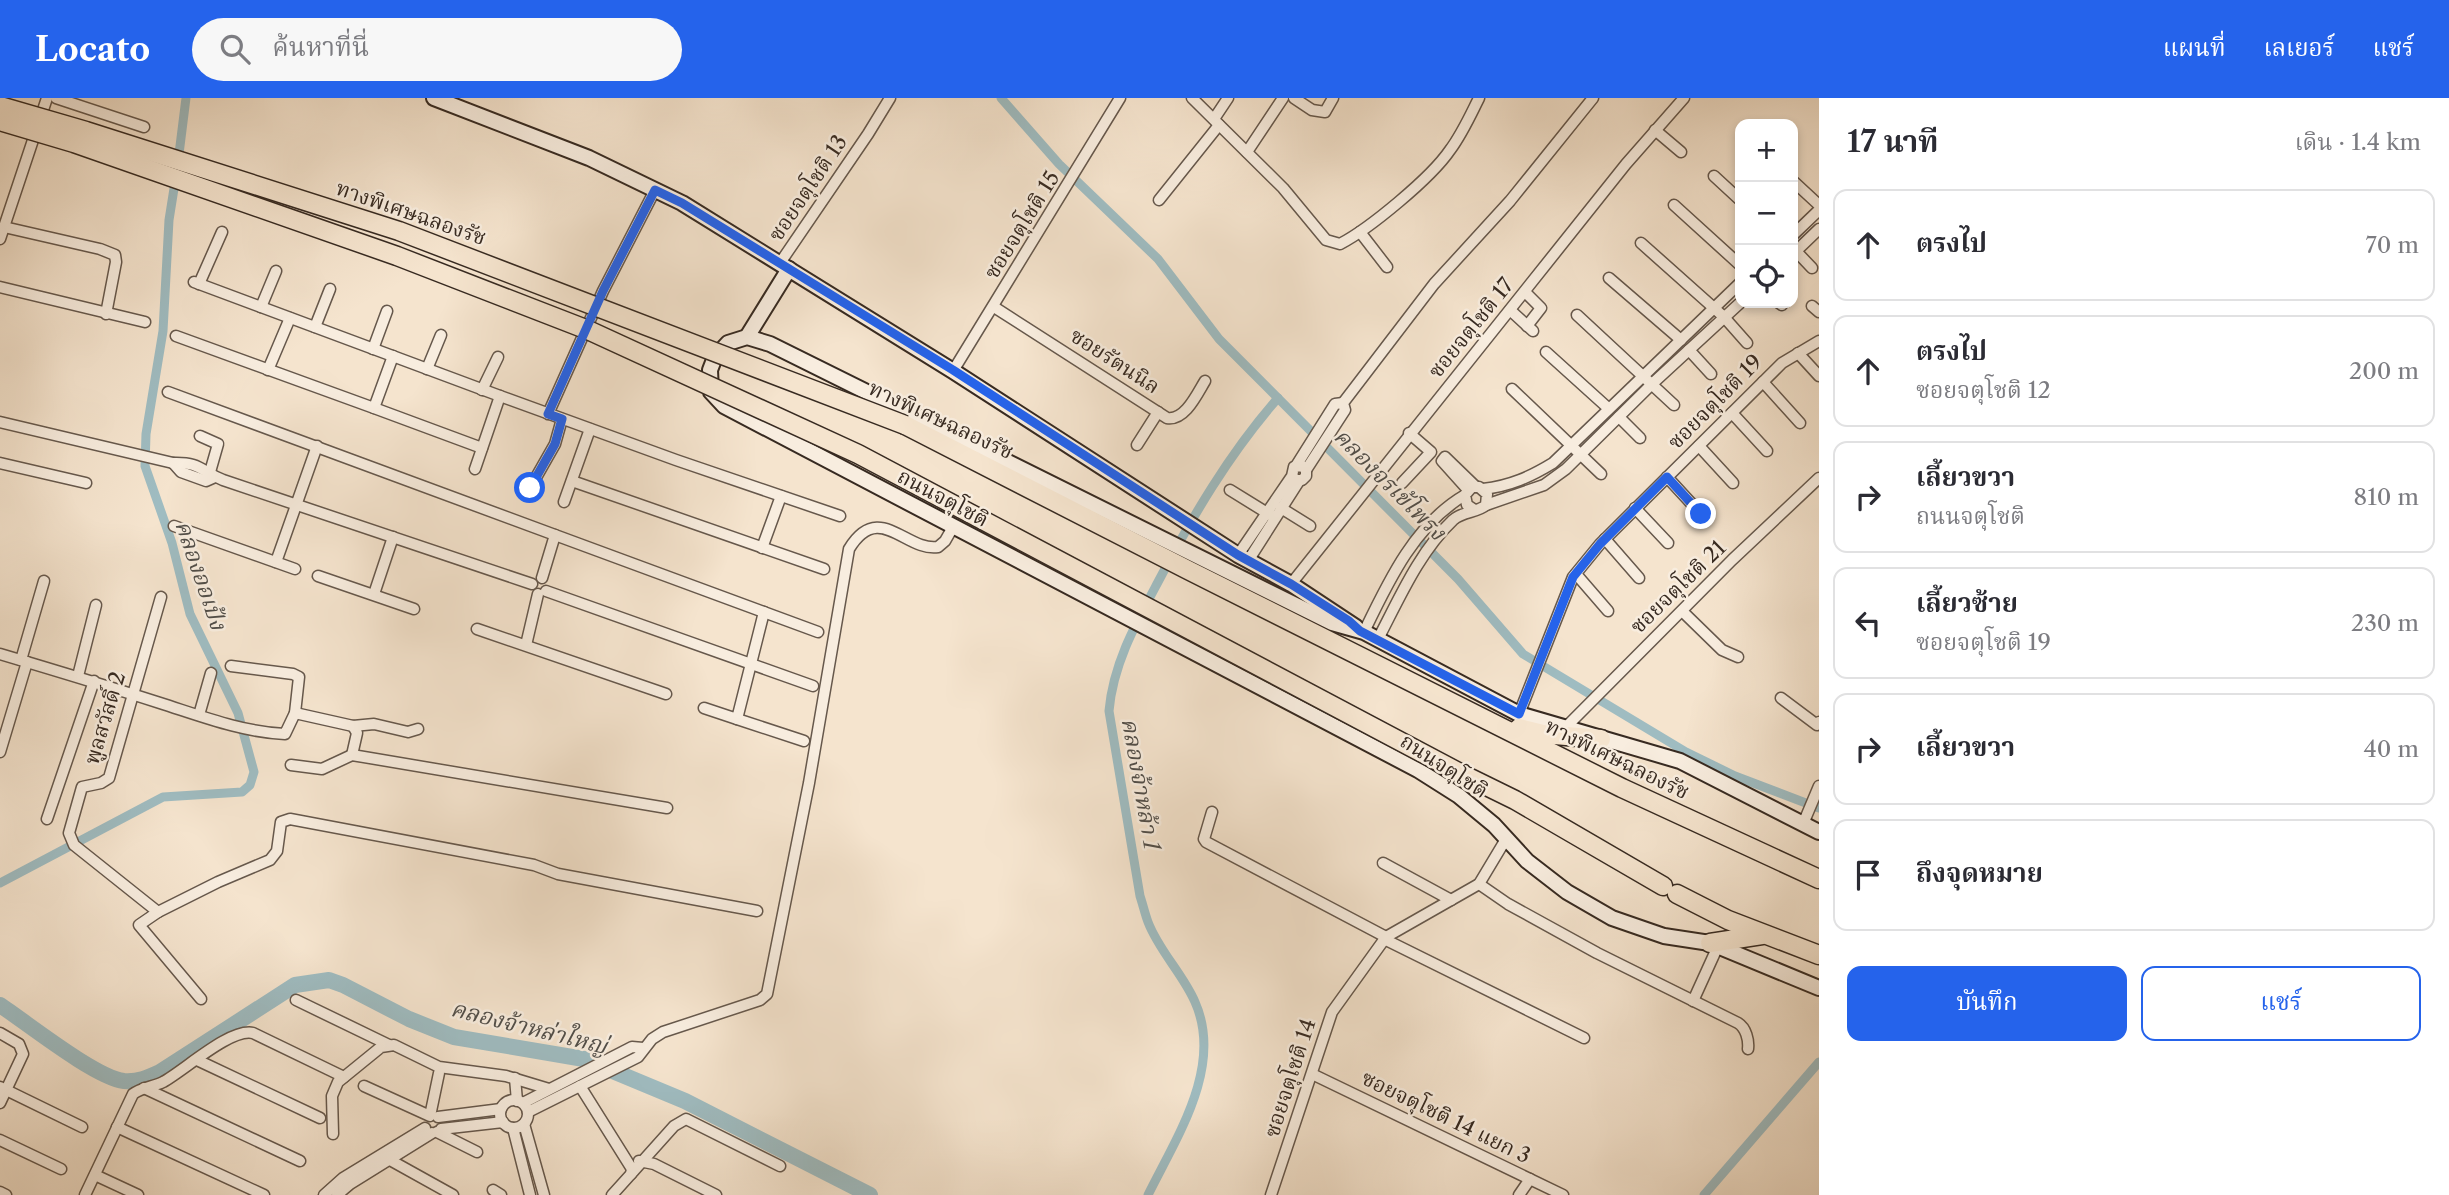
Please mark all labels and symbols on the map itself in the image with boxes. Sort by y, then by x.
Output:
street label: ซอยจตุโชติ 13 [761,129,854,247]
street label: ซอยจตุโชติ 15 [977,165,1066,284]
street label: ทางพิเศษฉลองรัช [333,175,489,250]
street label: ซอยจตุโชติ 17 [1421,271,1520,384]
street label: ซอยรัตนนิล [1066,322,1165,399]
street label: ซอยจตุโชติ 19 [1661,348,1768,455]
street label: ทางพิเศษฉลองรัช [865,375,1018,464]
water label: คลองจรเข้โพรง [1328,421,1454,547]
street label: ถนนจตุโชติ [892,461,994,534]
route start [514,472,545,503]
route end [1685,498,1716,529]
water label: คลองออเป้ง [169,517,233,635]
street label: ซอยจตุโชติ 21 [1623,533,1732,640]
street label: พูลสวัสดิ์ 2 [76,668,131,767]
street label: ทางพิเศษฉลองรัช [1541,713,1693,804]
water label: คลองจ้าหล้า 1 [1116,716,1167,853]
street label: ถนนจตุโชติ [1395,726,1494,805]
water label: คลองจ้าหล่าใหญ่ [448,992,613,1061]
street label: ซอยจตุโชติ 14 [1257,1015,1322,1141]
street label: ซอยจตุโชติ 14 แยก 3 [1357,1063,1536,1170]

